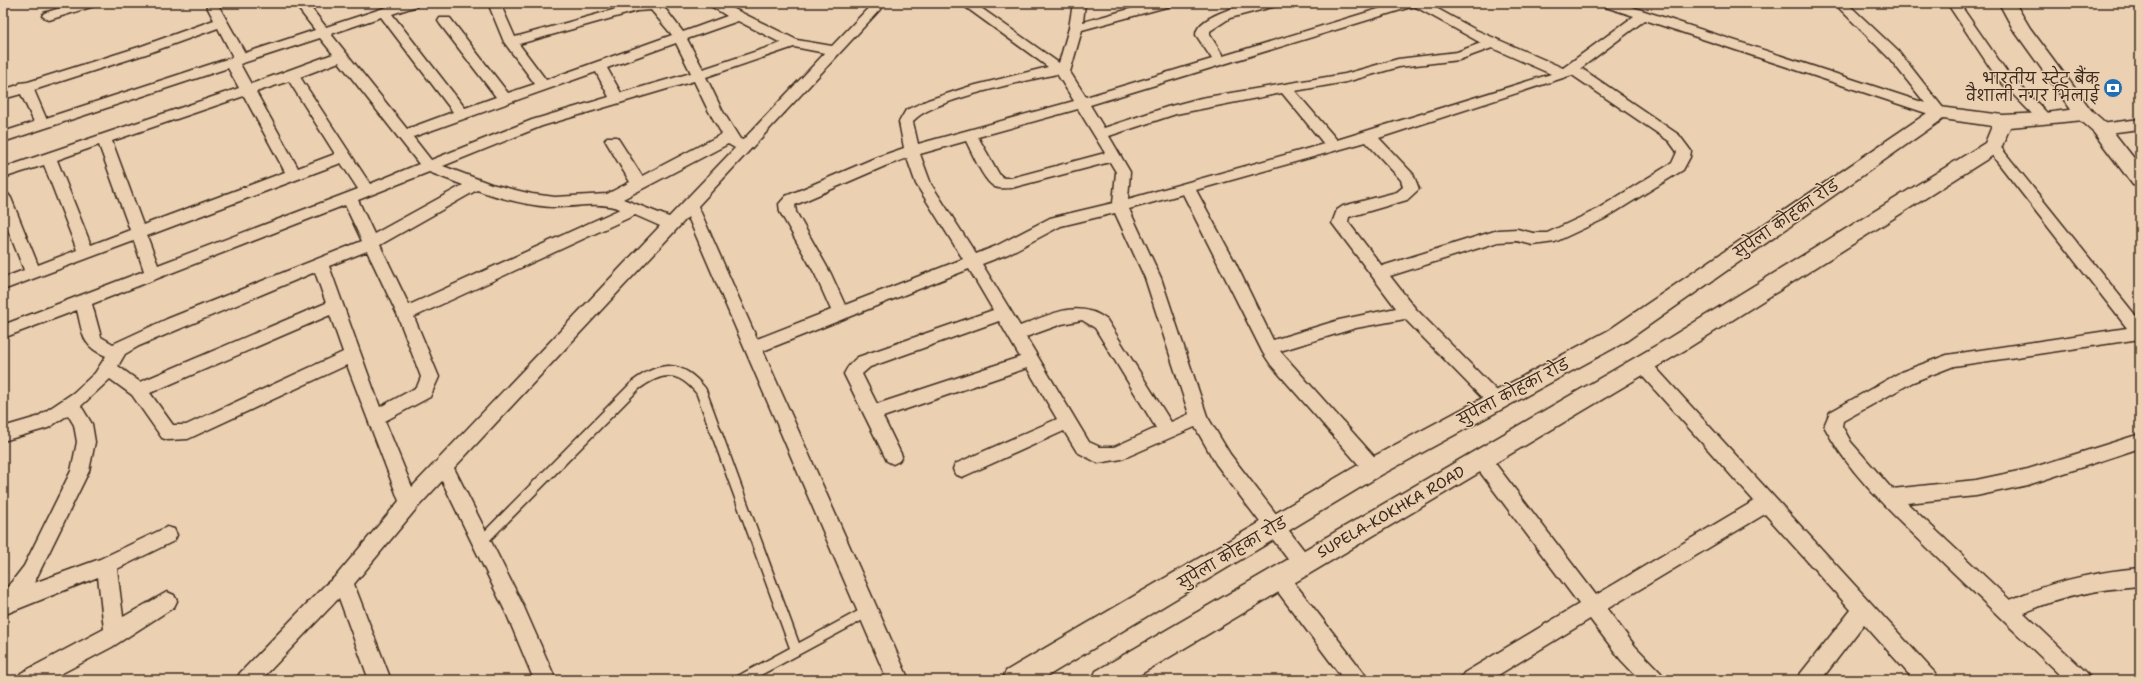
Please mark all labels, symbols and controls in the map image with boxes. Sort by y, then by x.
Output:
place label: भारतीय स्टेट बैंक वैशाली नगर भिलाई [1965,65,2101,106]
bank icon: भारतीय स्टेट बैंक वैशाली नगर भिलाई [2102,77,2124,99]
street label: सुपेला कोहका रोड [1727,171,1844,264]
street label: सुपेला कोहका रोड [1451,350,1574,431]
street label: SUPELA-KOKHKA ROAD [1313,461,1469,563]
street label: सुपेला कोहका रोड [1171,508,1292,595]

